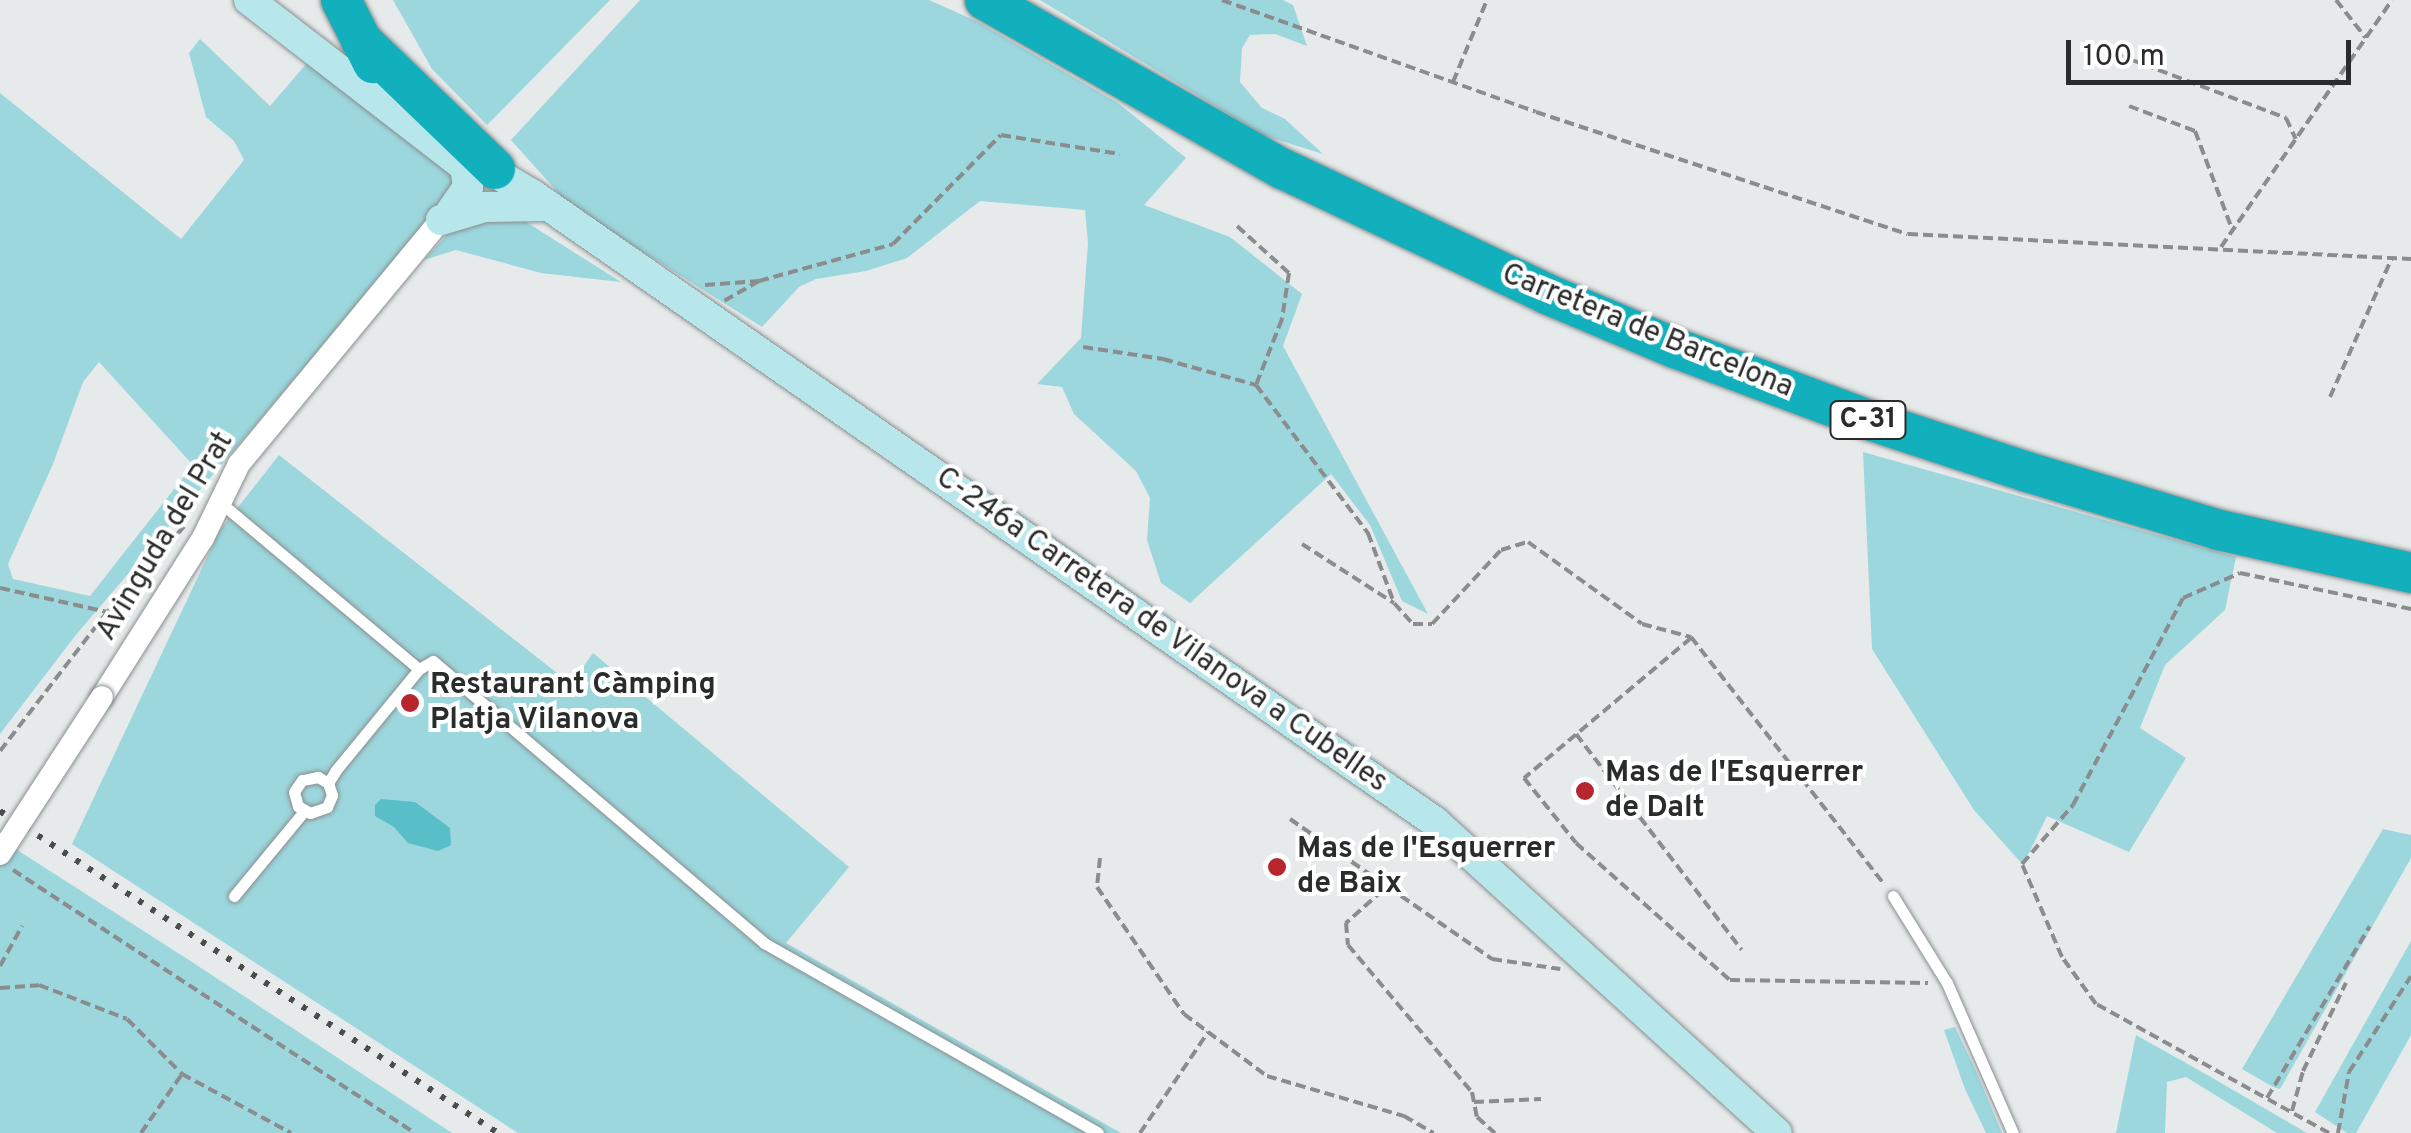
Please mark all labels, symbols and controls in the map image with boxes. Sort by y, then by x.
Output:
scale bar [2071,20,2356,82]
text: 100 m [2083,39,2165,76]
street label: Carretera de Barcelona [1496,257,1798,407]
road number: C-31 [1828,397,1908,443]
street label: Avinguda del Prat [90,426,242,648]
street label: C-246a Carretera de Vilanova a Cubelles [928,460,1394,802]
place label: Restaurant Càmping Platja Vilanova [430,668,716,738]
marker: Restaurant Càmping Platja Vilanova [399,692,421,714]
place label: Mas de l'Esquerrer de Dalt [1605,756,1863,826]
marker: Mas de l'Esquerrer de Dalt [1574,780,1596,802]
place label: Mas de l'Esquerrer de Baix [1297,832,1555,902]
marker: Mas de l'Esquerrer de Baix [1266,856,1288,878]

